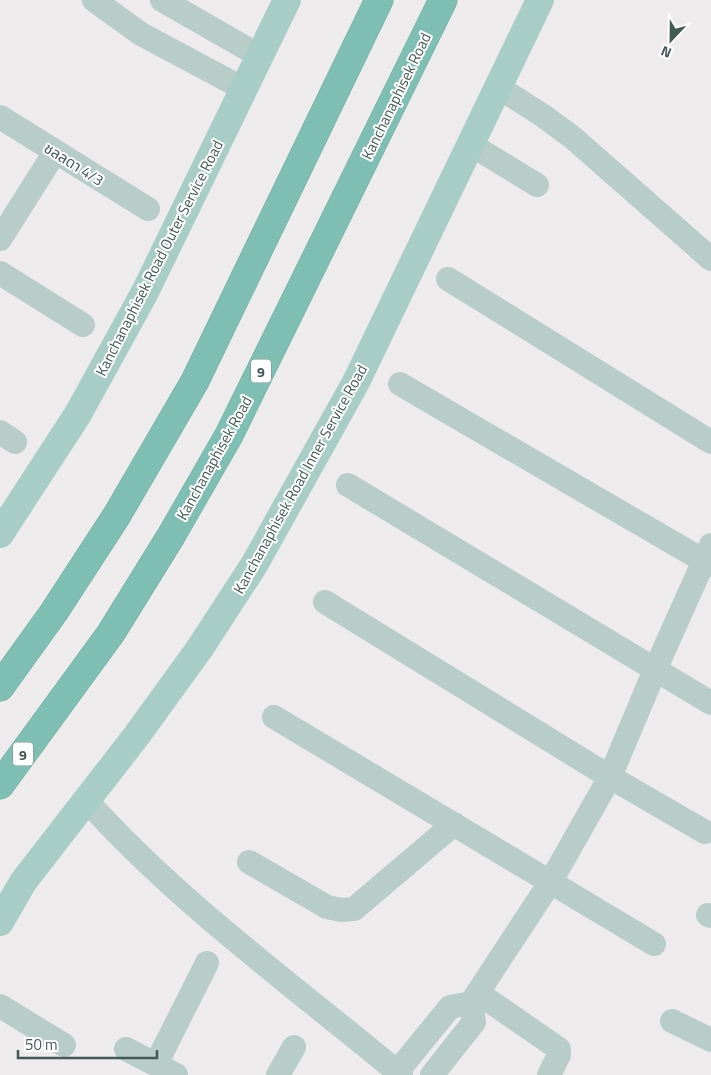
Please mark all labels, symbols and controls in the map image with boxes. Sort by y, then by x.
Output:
north arrow [646,15,696,65]
street label: Kanchanaphisek Road [355,29,437,163]
text: N [658,41,674,64]
street label: ชลลดา 4/3 [39,136,109,192]
street label: Kanchanaphisek Road Outer Service Road [89,136,229,380]
street label: Kanchanaphisek Road Inner Service Road [227,360,373,598]
road number: 9 [251,360,271,382]
street label: Kanchanaphisek Road [170,392,258,524]
road number: 9 [13,742,33,766]
scale bar [18,1028,156,1060]
text: 50 m [25,1033,58,1056]

